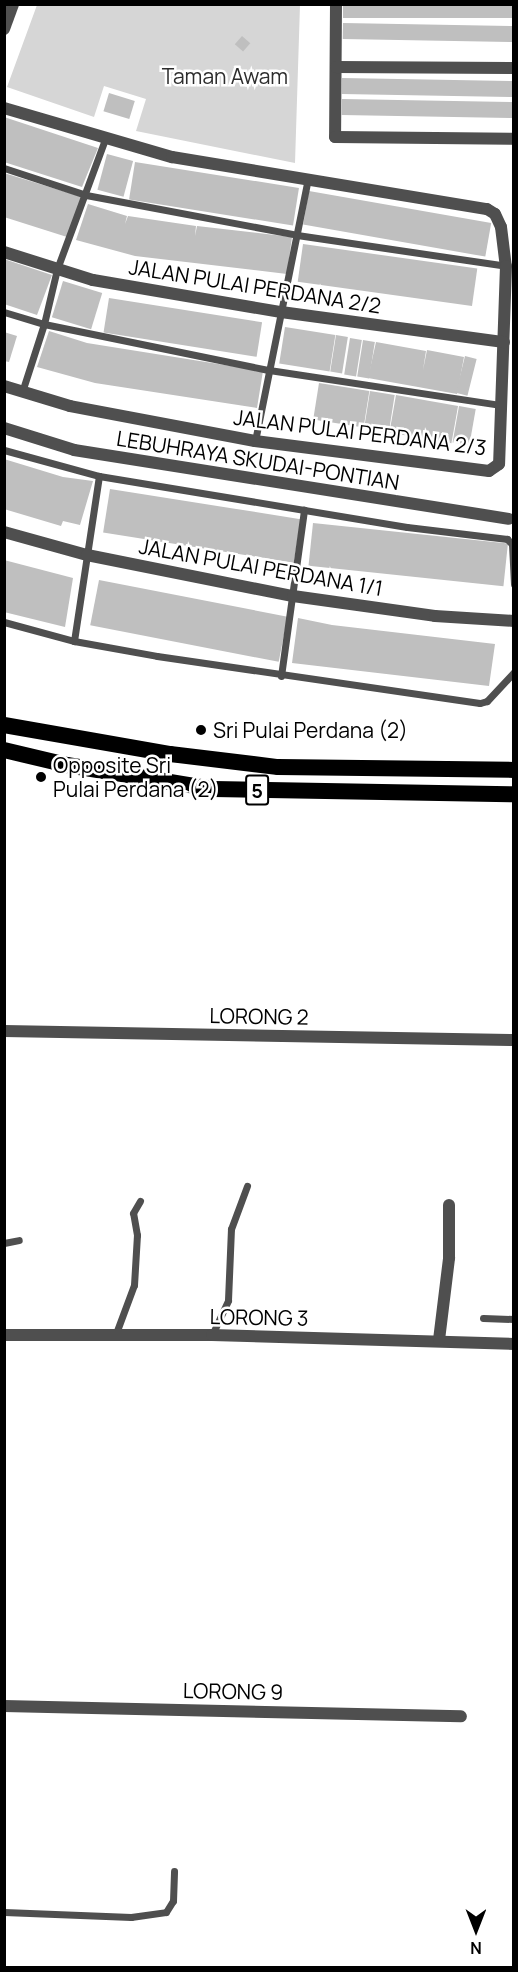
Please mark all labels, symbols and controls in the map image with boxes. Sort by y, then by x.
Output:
park label: Taman Awam [162,63,288,89]
street label: JALAN PULAI PERDANA 2/2 [127,254,383,318]
street label: JALAN PULAI PERDANA 2/3 [232,404,488,460]
street label: LEBUHRAYA SKUDAI-PONTIAN [115,425,401,495]
street label: JALAN PULAI PERDANA 1/1 [137,533,385,601]
place label: Sri Pulai Perdana (2) [213,717,408,743]
marker: Sri Pulai Perdana (2) [194,723,208,737]
place label: Opposite Sri Pulai Perdana (2) [53,752,218,802]
marker: Opposite Sri Pulai Perdana (2) [34,770,48,784]
road number: 5 [245,773,269,807]
street label: LORONG 2 [209,1003,309,1029]
street label: LORONG 3 [209,1304,309,1330]
street label: LORONG 9 [183,1678,283,1704]
north arrow [446,1900,506,1960]
text: N [470,1937,482,1959]

